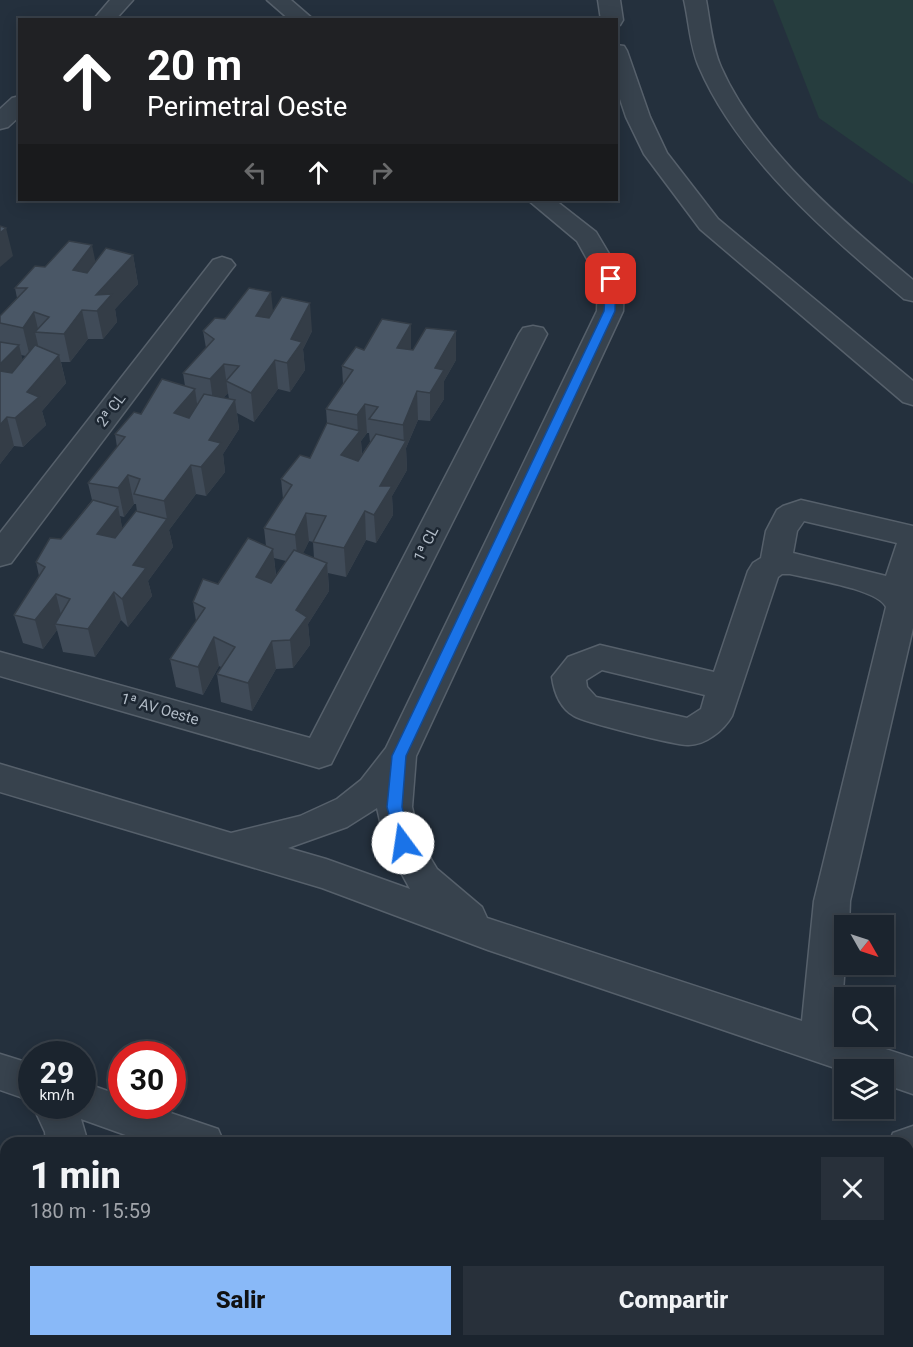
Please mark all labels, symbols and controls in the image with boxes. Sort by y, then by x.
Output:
text: 20 m [147,41,242,90]
icon: ahead [48,42,126,120]
text: Perimetral Oeste [147,91,347,123]
icon: left [239,156,272,189]
icon: ahead [302,156,335,189]
icon: right [365,156,398,189]
pin [585,253,636,304]
icon: arrive [594,262,627,295]
street label: 2ª CL [93,390,129,430]
street label: 1ª CL [410,524,442,564]
street label: 1ª AV Oeste [119,689,201,729]
position arrow [371,811,435,875]
north arrow [834,915,894,975]
map controls [834,915,894,1119]
button: search [834,987,894,1047]
speed limit sign: 30 [108,1041,186,1119]
text: 29 [40,1055,74,1090]
button: layers [834,1059,894,1119]
text: km/h [39,1086,75,1104]
text: 1 min [30,1155,121,1197]
button: close [821,1157,884,1220]
text: 180 m · 15:59 [30,1199,151,1223]
button: Salir [30,1266,451,1335]
button: Compartir [463,1266,884,1335]

